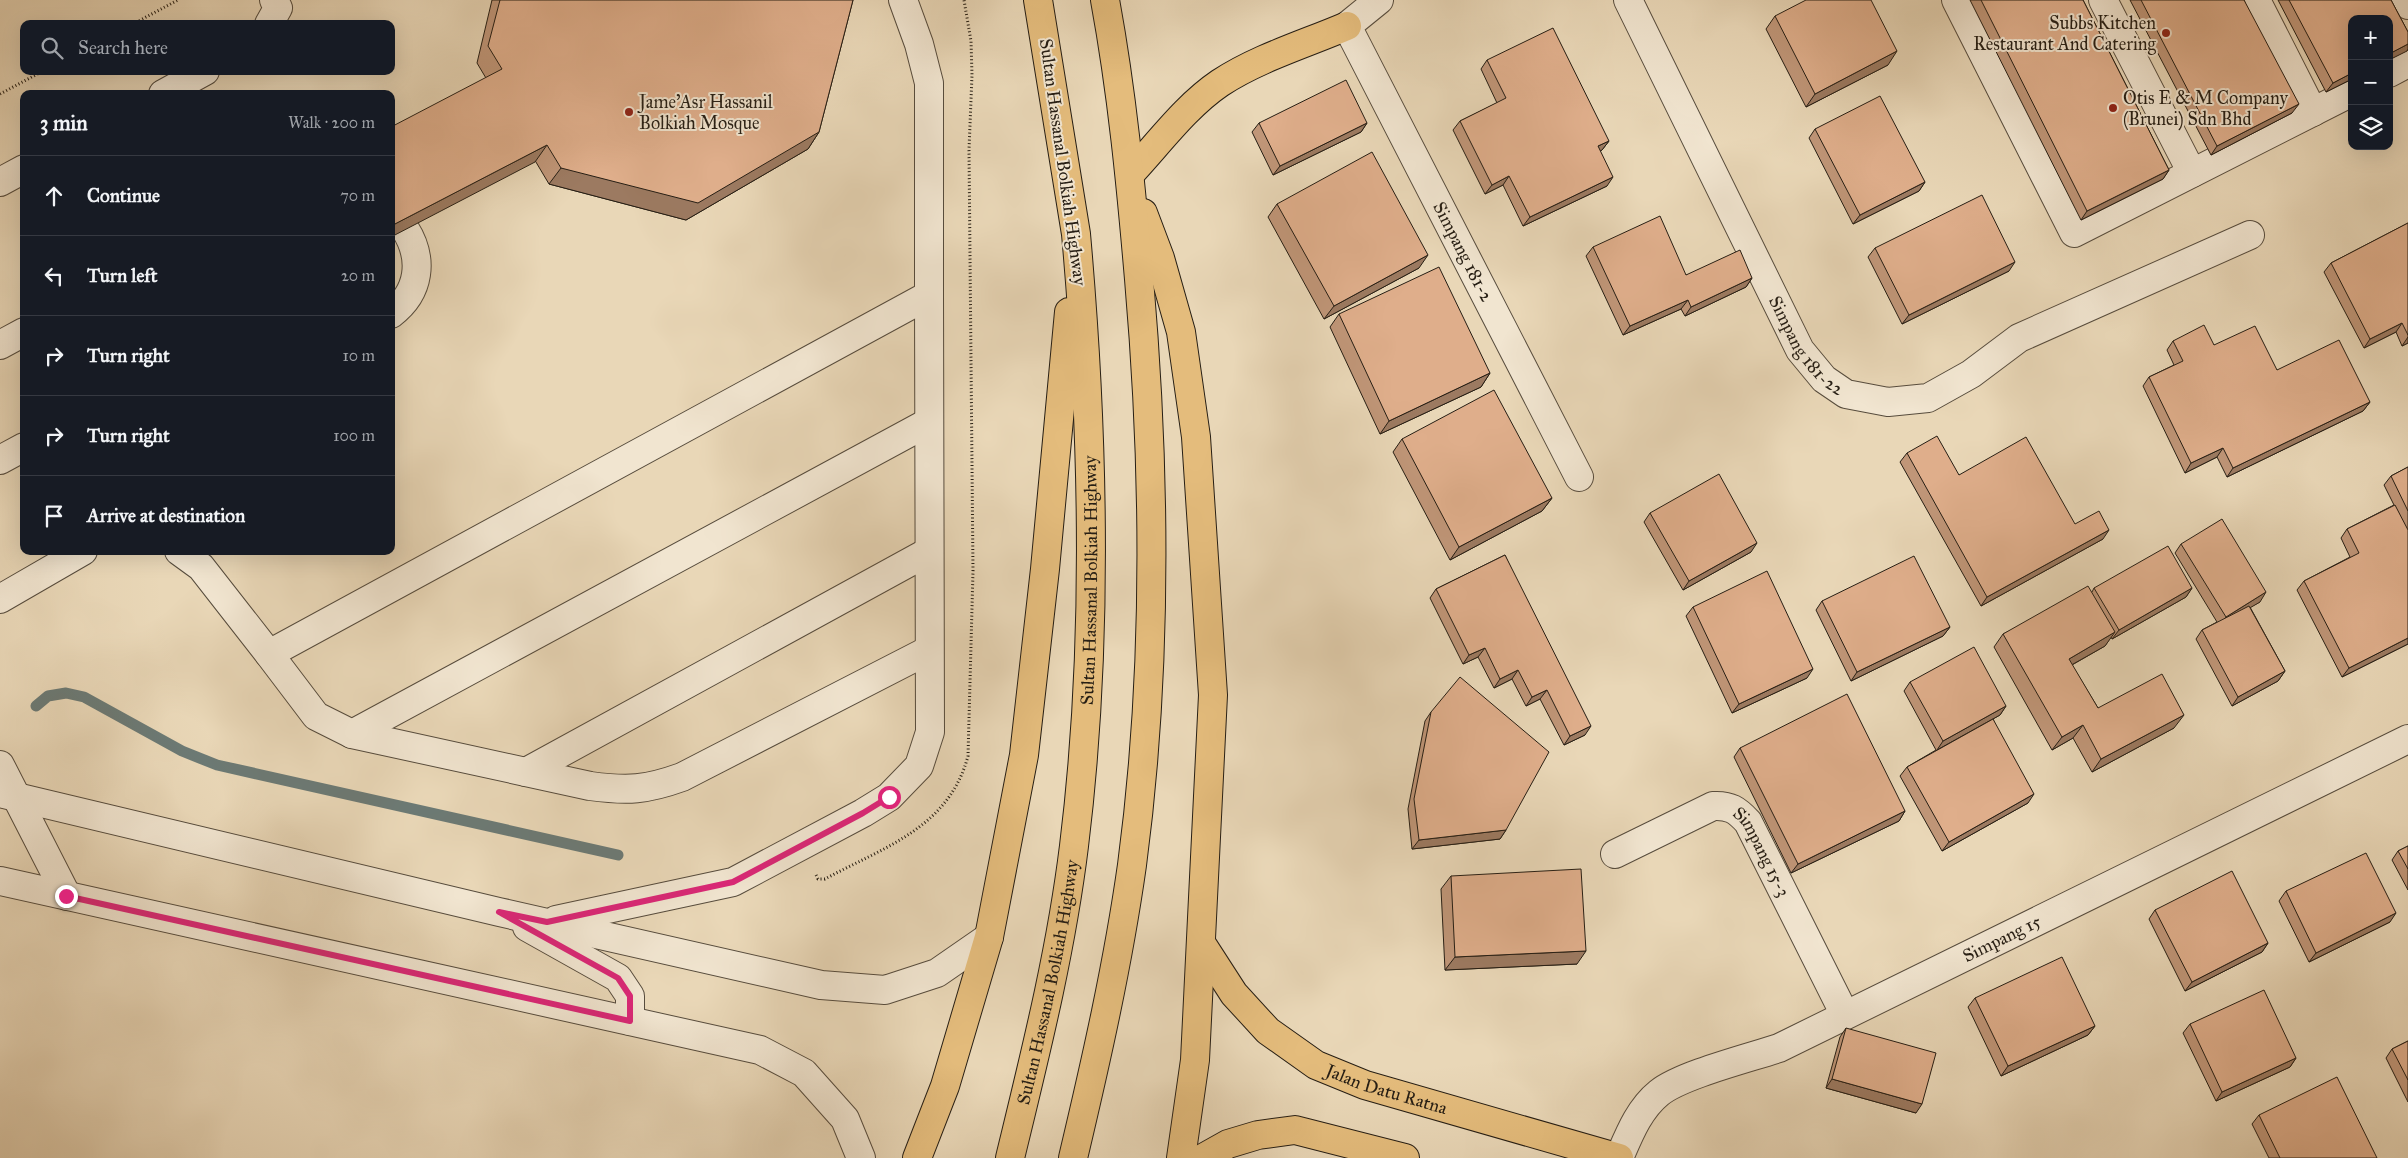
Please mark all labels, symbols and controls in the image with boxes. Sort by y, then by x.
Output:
place label: Subbs Kitchen Restaurant And Catering [1973,12,2157,56]
map controls [2348,15,2393,150]
button: + [2348,15,2393,60]
search box [20,20,395,75]
marker: Subbs Kitchen Restaurant And Catering [2160,27,2172,39]
icon: search [38,34,66,62]
text: Search here [78,36,168,59]
street label: Sultan Hassanal Bolkiah Highway [1034,37,1091,288]
button: − [2348,60,2393,105]
place label: Otis E & M Company (Brunei) Sdn Bhd [2123,87,2288,131]
place label: Jame'Asr Hassanil Bolkiah Mosque [637,91,773,135]
marker: Otis E & M Company (Brunei) Sdn Bhd [2107,102,2119,114]
button: layers [2348,105,2393,150]
marker: Jame'Asr Hassanil Bolkiah Mosque [623,106,635,118]
text: 3 min [40,110,88,136]
text: Walk · 200 m [288,113,375,132]
icon: ahead [40,182,68,210]
text: Continue [87,184,160,207]
text: 70 m [340,186,375,205]
street label: Simpang 181-2 [1428,198,1498,305]
icon: left [40,262,68,290]
text: Turn left [87,264,157,287]
text: 20 m [341,266,375,285]
street label: Simpang 181-22 [1764,292,1848,400]
icon: right [40,342,68,370]
text: Turn right [87,344,170,367]
text: 10 m [343,346,375,365]
icon: right [40,422,68,450]
text: Turn right [87,424,170,447]
text: 100 m [333,426,375,445]
street label: Sultan Hassanal Bolkiah Highway [1076,455,1103,706]
icon: arrive [40,502,68,530]
text: Arrive at destination [87,504,245,527]
route start [878,786,901,809]
street label: Simpang 15-3 [1729,802,1795,900]
street label: Sultan Hassanal Bolkiah Highway [1012,858,1083,1107]
route end [55,885,78,908]
street label: Simpang 15 [1959,910,2045,967]
street label: Jalan Datu Ratna [1320,1058,1450,1119]

